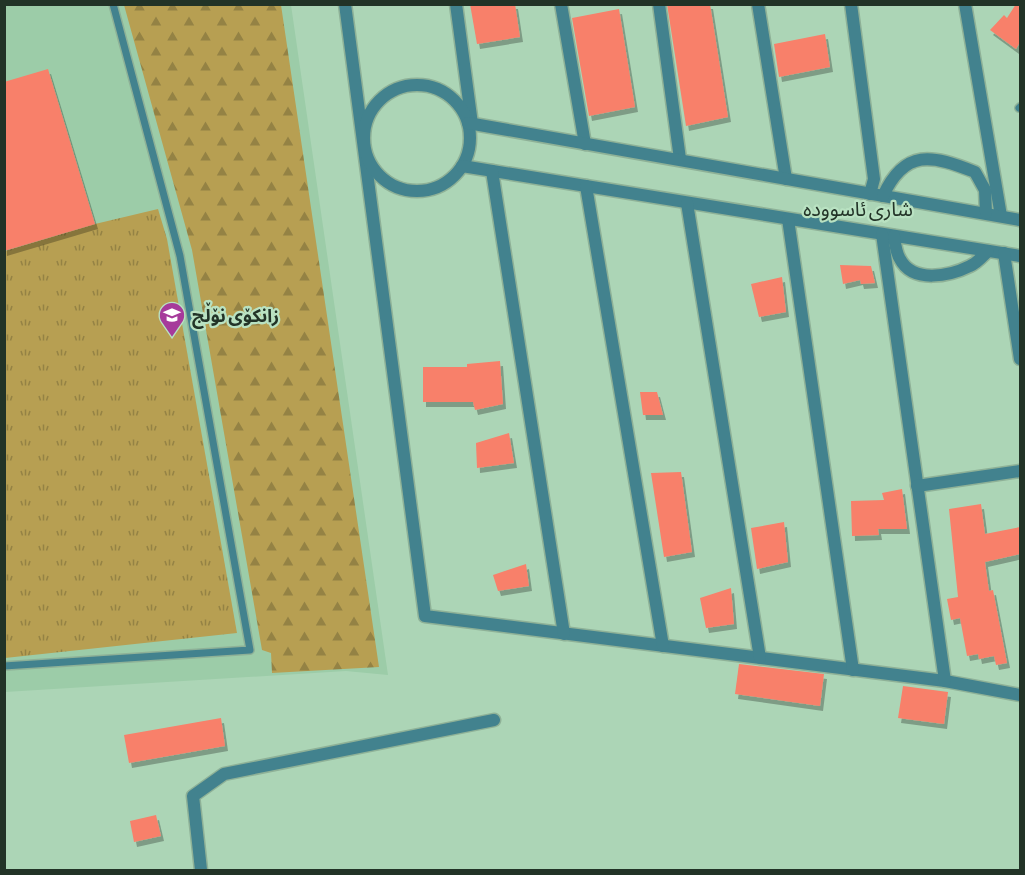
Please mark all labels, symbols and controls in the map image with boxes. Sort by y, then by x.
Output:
district label: شاری ئاسوودە [803,197,913,221]
school or university icon: زانکۆی نۆڵج [157,300,187,338]
place label: زانکۆی نۆڵج [192,302,279,329]

